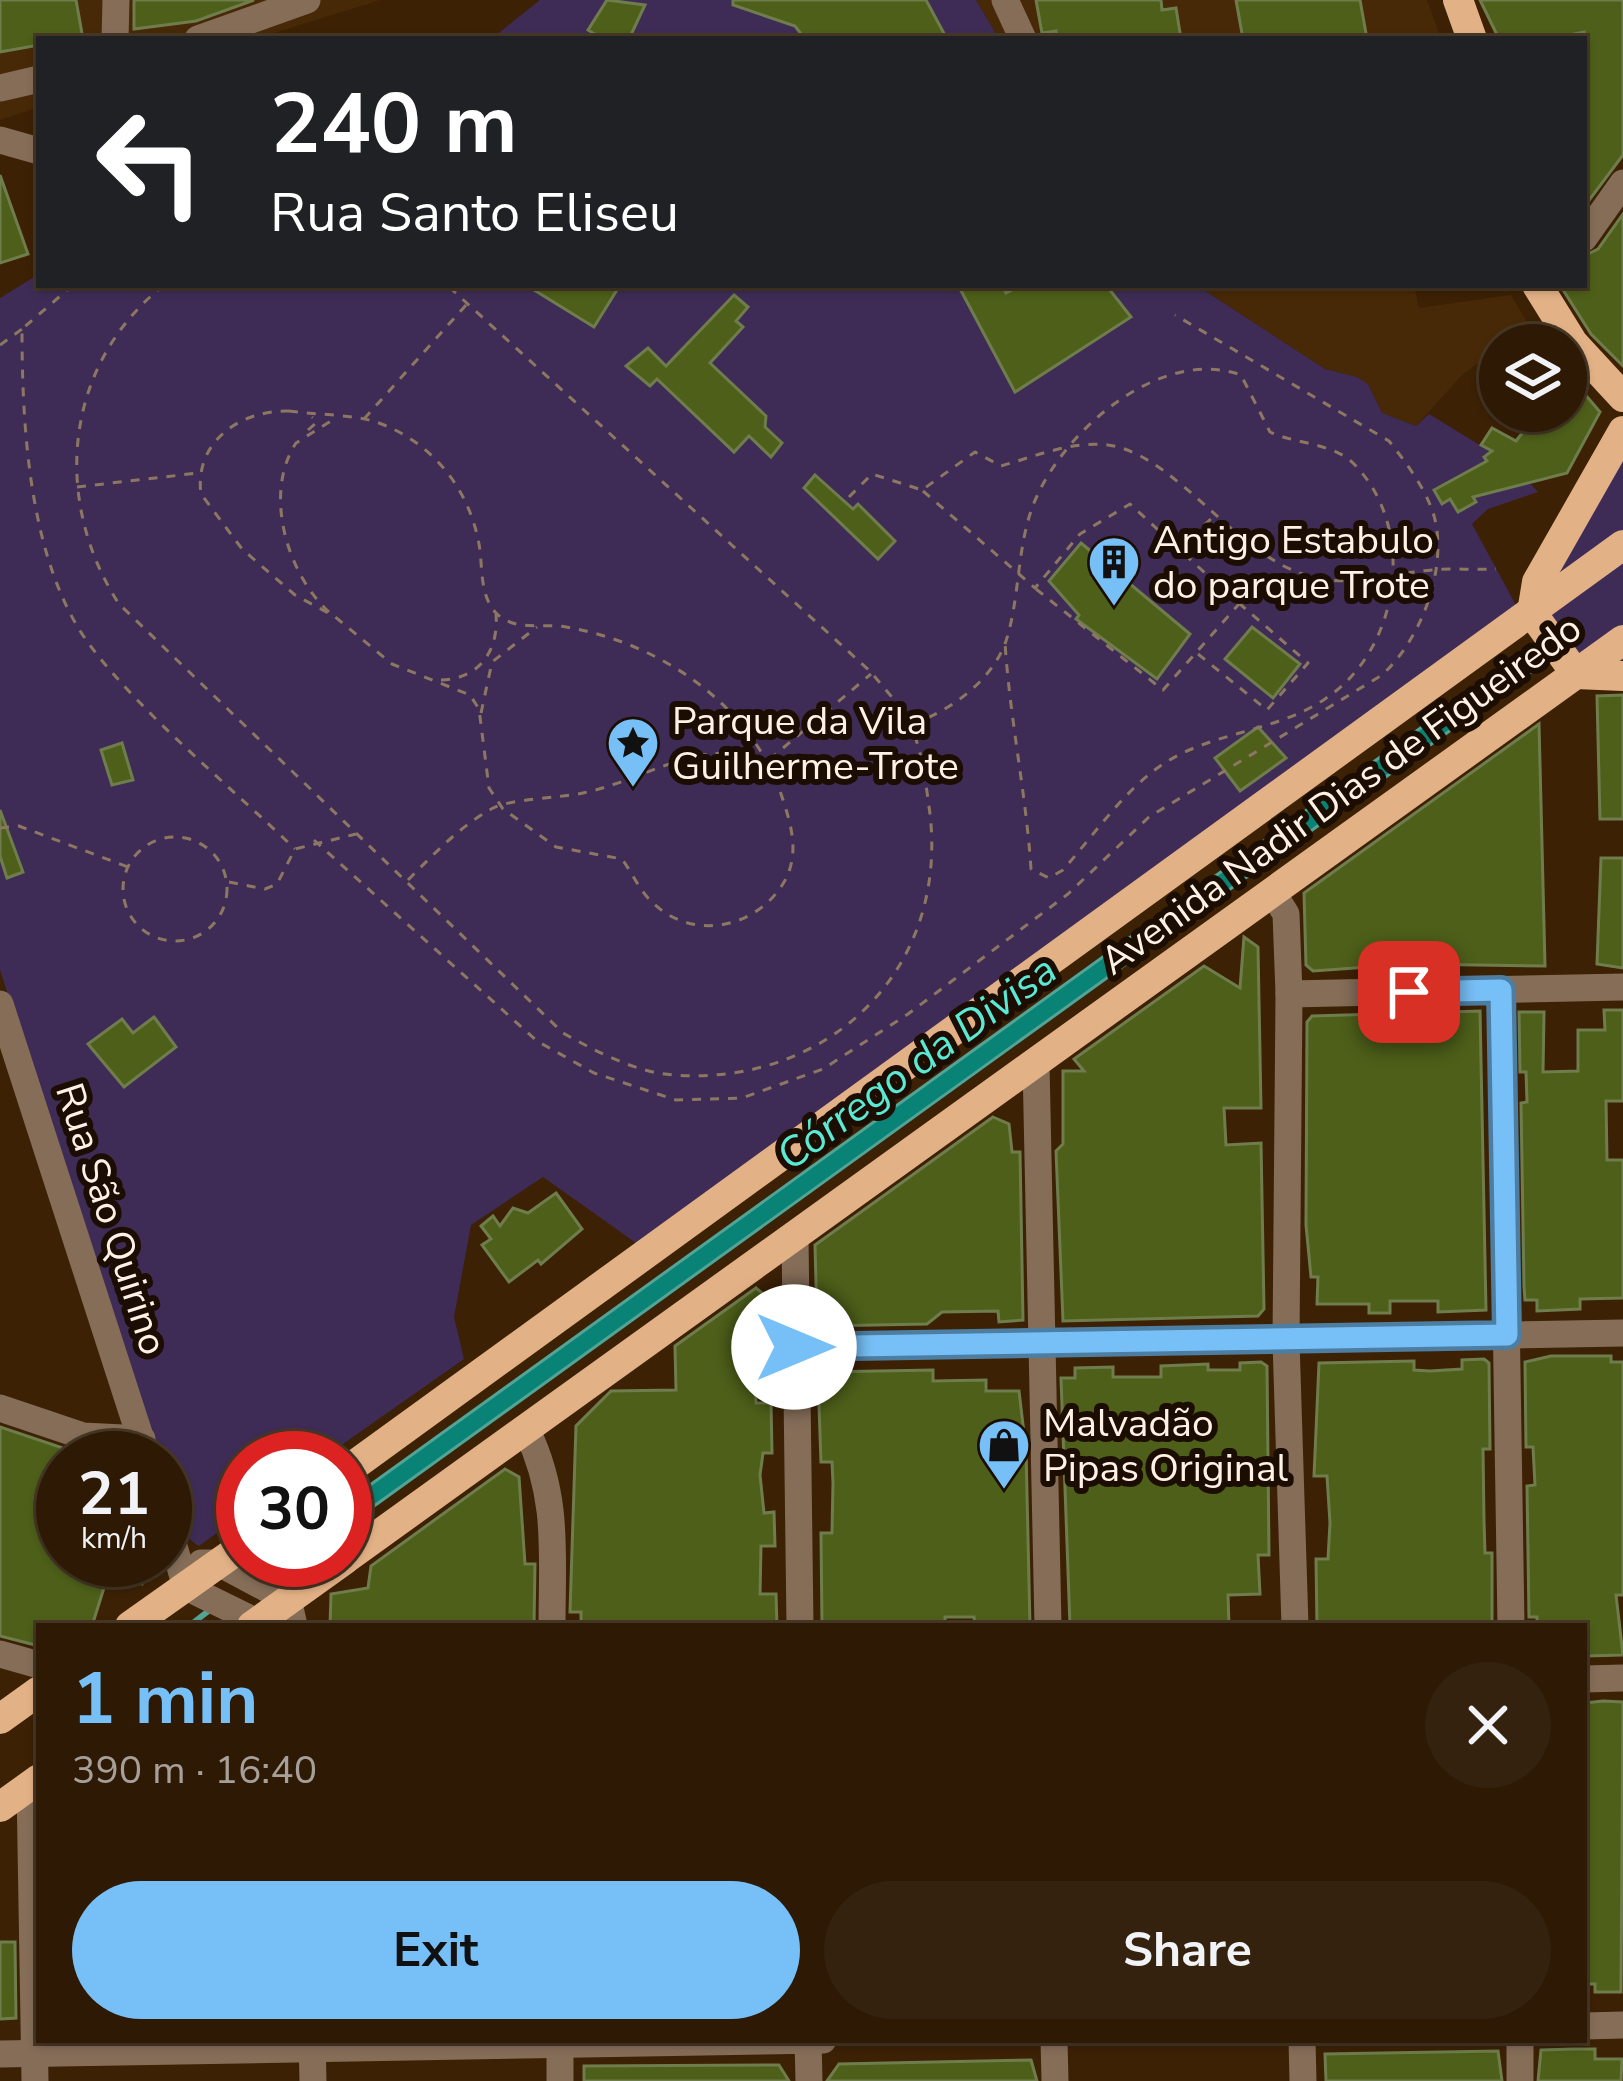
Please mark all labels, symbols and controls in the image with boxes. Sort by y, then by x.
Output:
text: 240 m [270,67,518,182]
icon: left [72,84,228,240]
text: Rua Santo Eliseu [270,176,679,250]
map controls [1479,324,1587,432]
button: layers [1479,324,1587,432]
place label: Antigo Estabulo do parque Trote [1153,514,1434,612]
building icon: Antigo Estabulo do parque Trote [1086,534,1142,608]
street label: Avenida Nadir Dias de Figueiredo [1090,602,1592,988]
place label: Parque da Vila Guilherme-Trote [672,695,959,793]
place icon: Parque da Vila Guilherme-Trote [605,715,661,789]
pin [1358,941,1460,1043]
water label: Córrego da Divisa [765,942,1069,1184]
icon: arrive [1376,959,1442,1025]
street label: Rua São Quirino [42,1076,180,1362]
position arrow [731,1284,857,1410]
place label: Malvadão Pipas Original [1043,1397,1289,1495]
shop icon: Malvadão Pipas Original [976,1417,1032,1491]
speed limit sign: 30 [216,1431,372,1587]
text: 21 [78,1453,150,1535]
text: km/h [81,1518,147,1559]
text: 1 min [72,1650,258,1748]
button: close [1425,1662,1551,1788]
text: 390 m · 16:40 [72,1744,317,1797]
button: Exit [72,1881,800,2019]
button: Share [824,1881,1551,2019]

